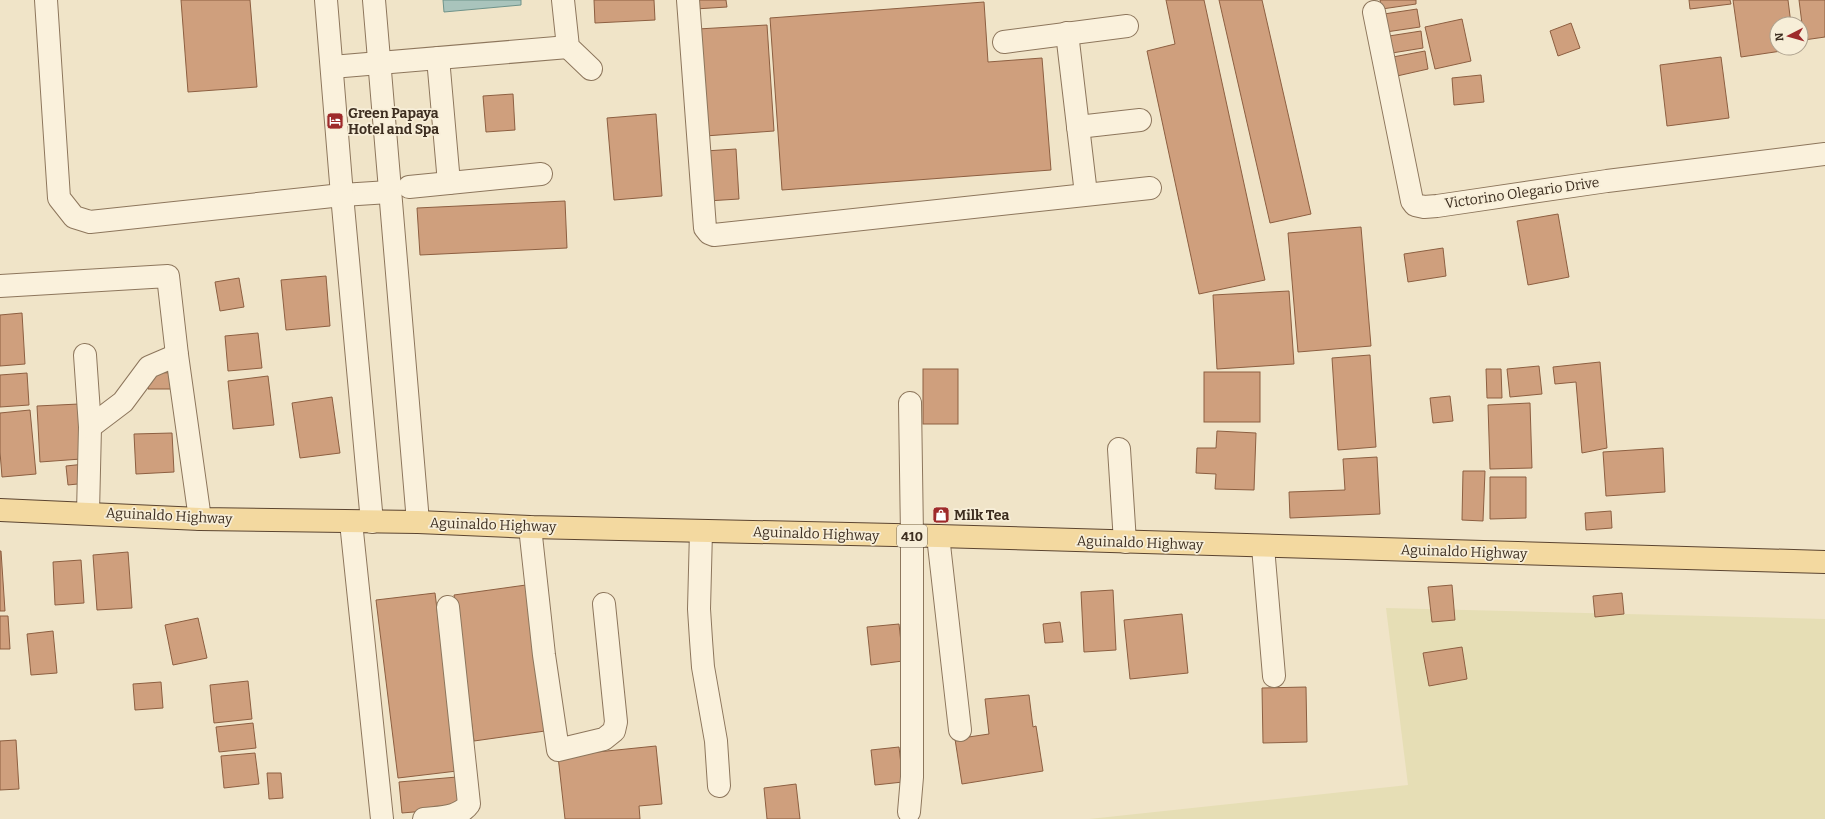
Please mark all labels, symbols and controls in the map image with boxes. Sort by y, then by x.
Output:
north arrow [1769,16,1809,56]
text: N [1773,32,1786,42]
place label: Green Papaya Hotel and Spa [348,105,439,138]
hotel icon: Green Papaya Hotel and Spa [325,111,345,131]
street label: Victorino Olegario Drive [1444,174,1600,212]
street label: Aguinaldo Highway [105,504,233,528]
shop icon: Milk Tea [931,505,951,525]
place label: Milk Tea [954,507,1010,524]
street label: Aguinaldo Highway [429,514,557,536]
street label: Aguinaldo Highway [752,523,880,545]
road number: 410 [897,525,927,547]
street label: Aguinaldo Highway [1076,532,1204,554]
street label: Aguinaldo Highway [1400,541,1528,563]

